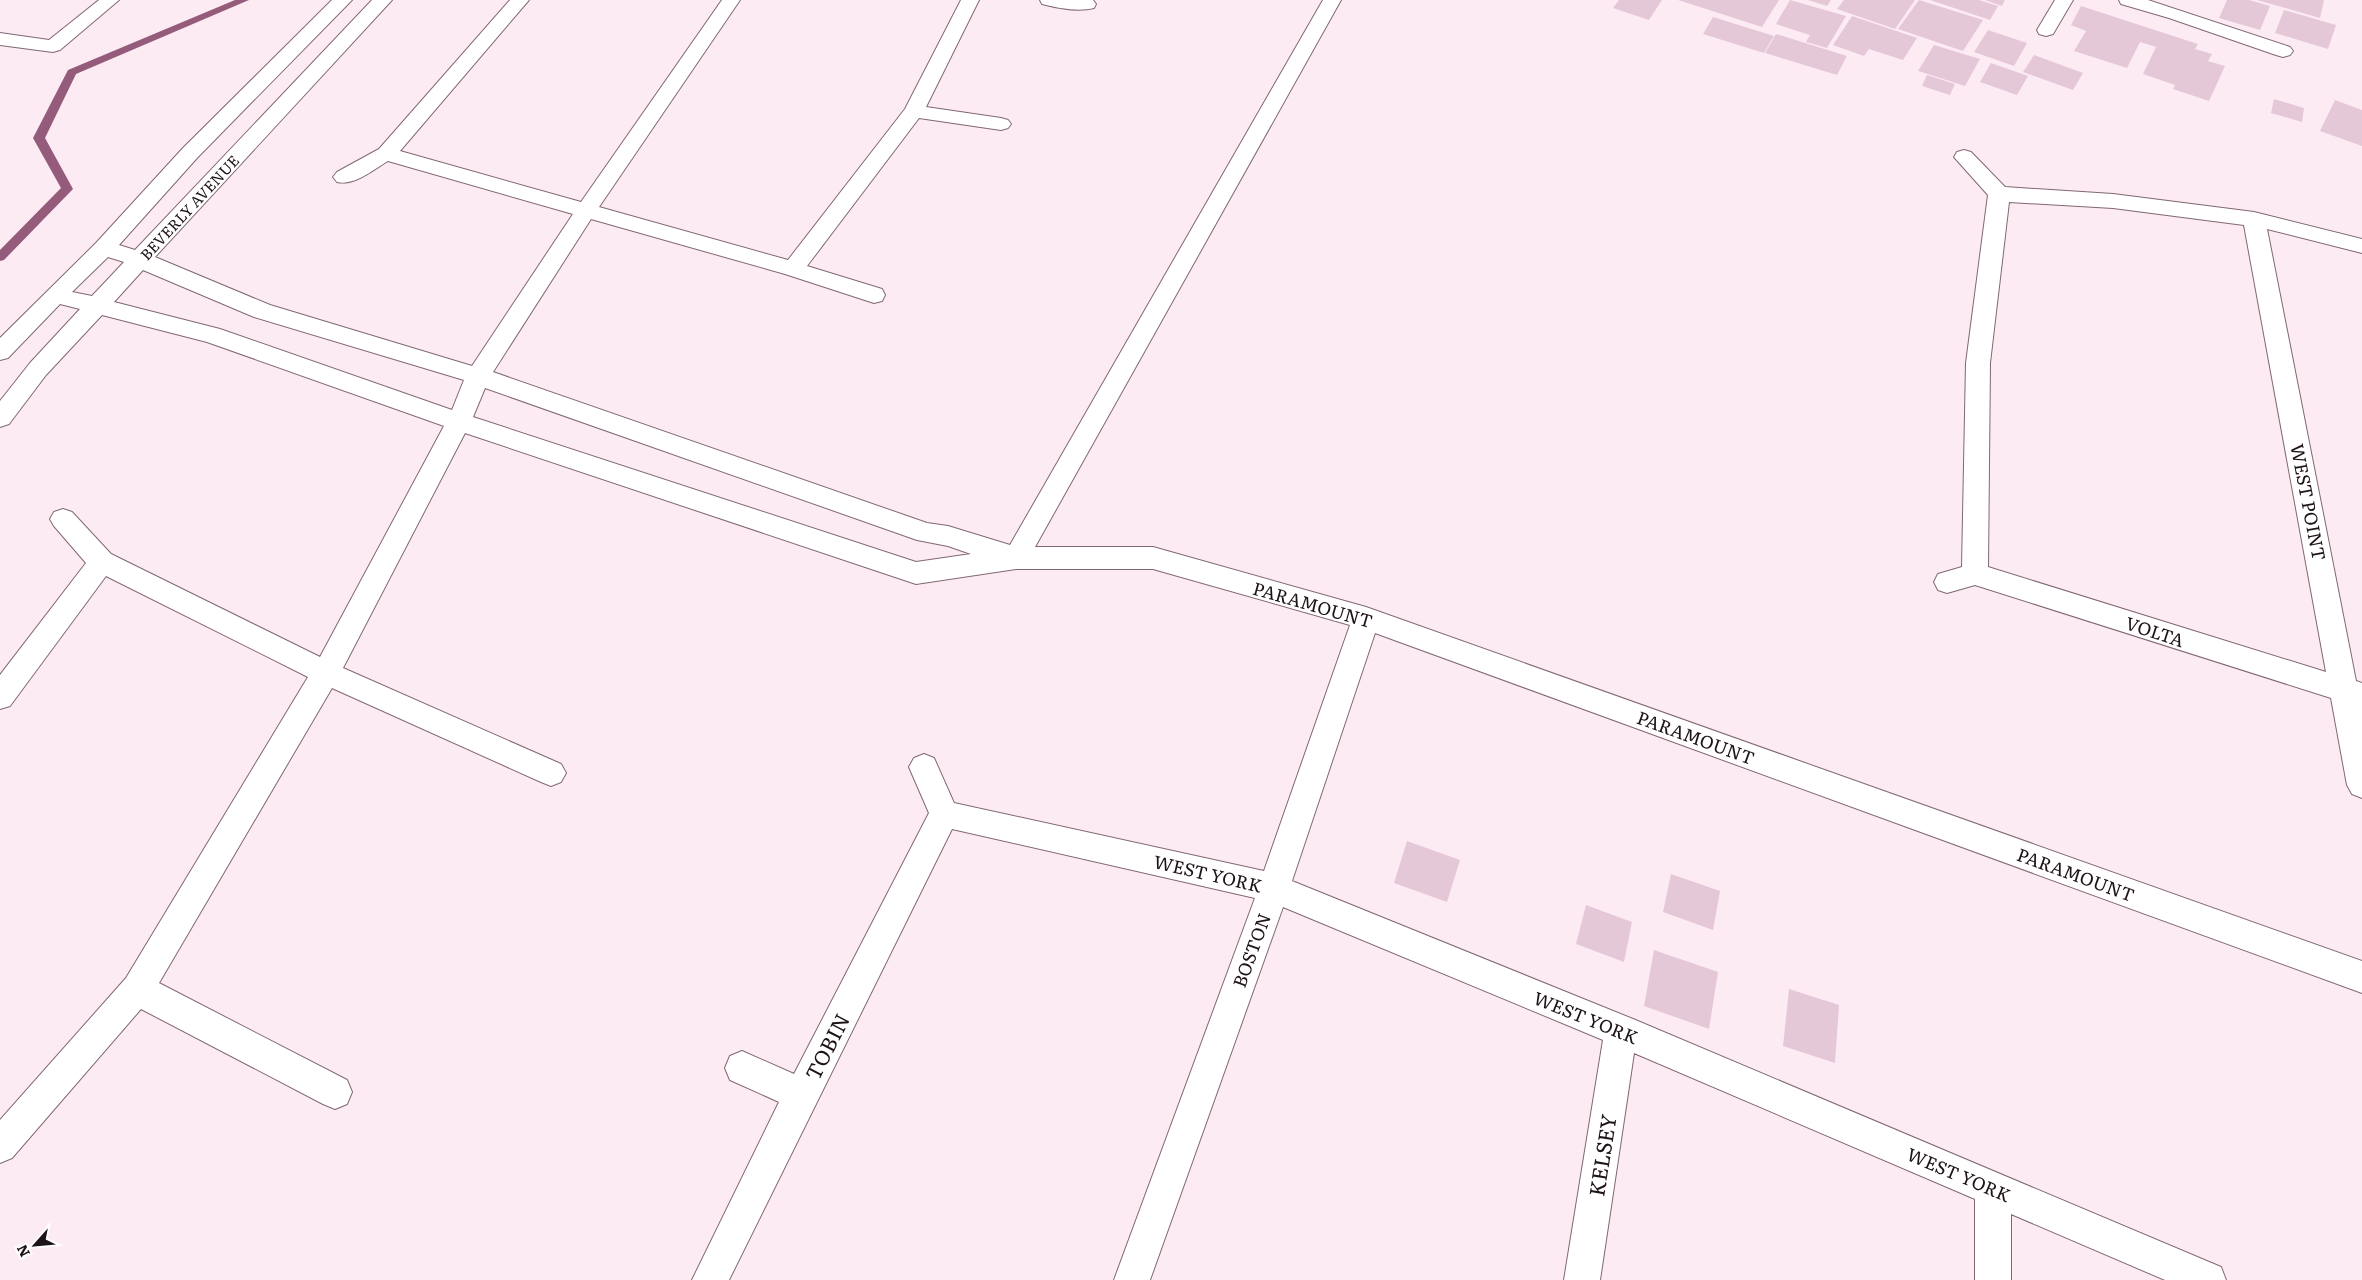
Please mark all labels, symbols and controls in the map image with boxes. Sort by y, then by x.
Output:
street label: BEVERLY AVENUE [134,149,244,265]
street label: WEST POINT [2284,441,2334,563]
street label: PARAMOUNT [1250,574,1376,634]
street label: VOLTA [2122,609,2188,653]
street label: PARAMOUNT [1633,703,1759,771]
street label: PARAMOUNT [2013,840,2139,908]
street label: WEST YORK [1151,847,1265,899]
street label: BOSTON [1225,909,1277,991]
street label: WEST YORK [1530,984,1643,1050]
street label: TOBIN [796,1007,856,1085]
street label: KELSEY [1579,1112,1623,1198]
street label: WEST YORK [1903,1140,2016,1208]
north arrow [10,1220,60,1270]
text: N [11,1241,34,1261]

